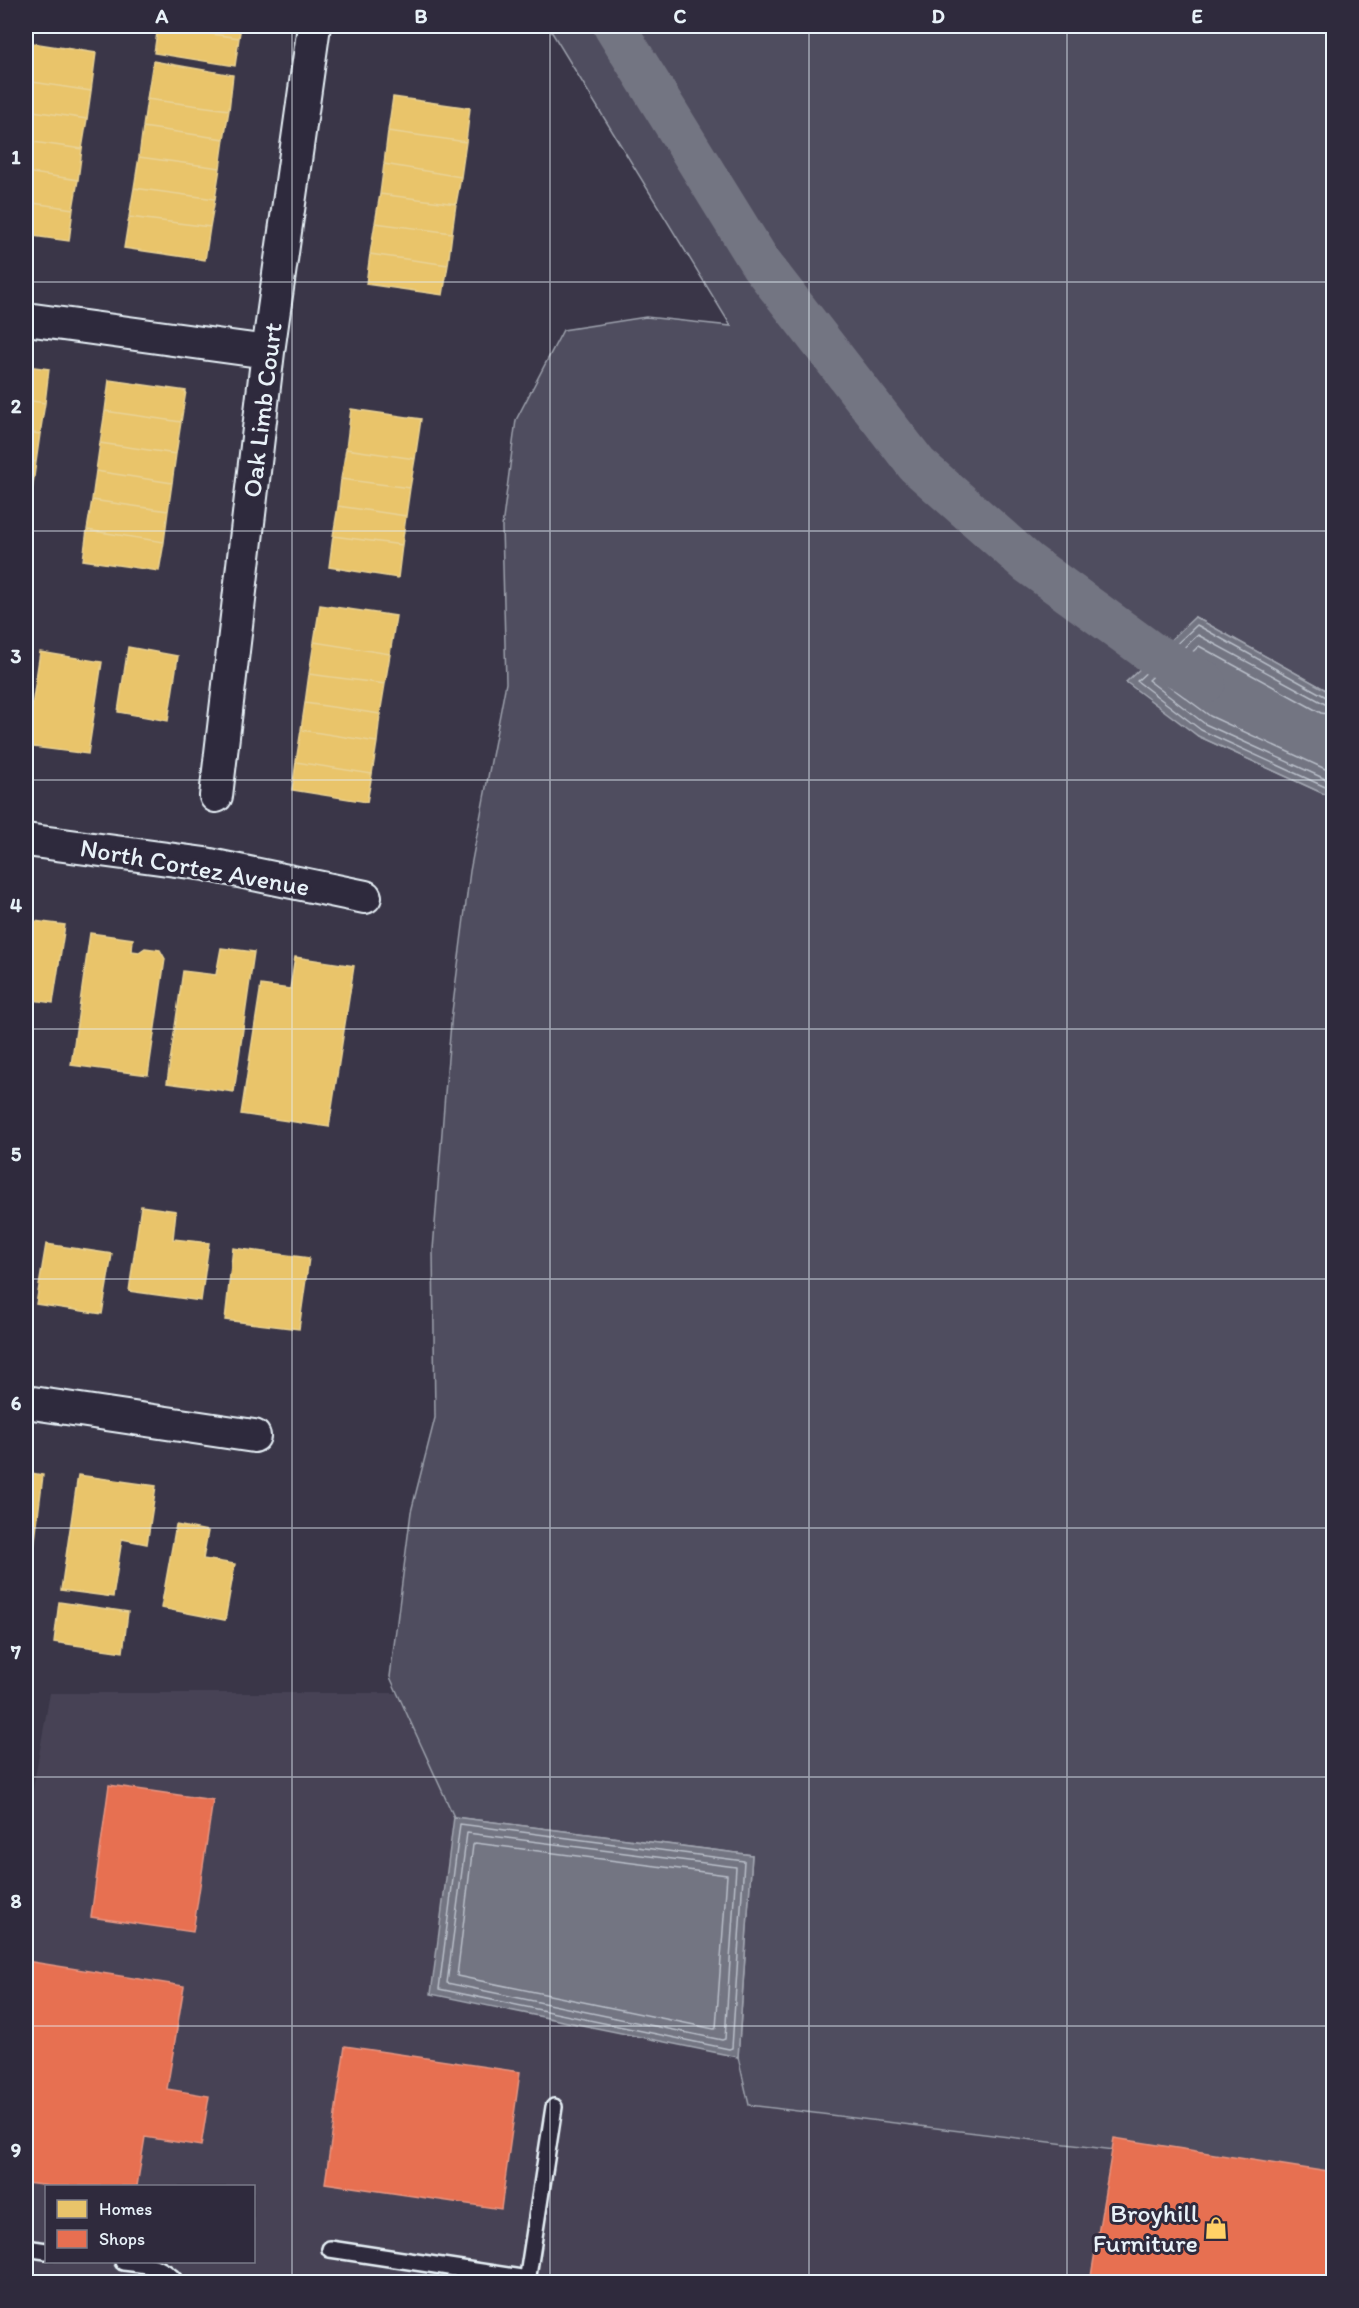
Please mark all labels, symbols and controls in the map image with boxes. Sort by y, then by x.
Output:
text: A [155,4,169,28]
text: B [415,4,428,28]
text: C [674,4,687,28]
text: D [931,4,945,28]
text: E [1191,4,1203,28]
text: 1 [11,145,21,169]
street label: Oak Limb Court [235,320,289,499]
text: 2 [11,394,22,418]
text: 3 [11,644,22,668]
street label: North Cortez Avenue [78,831,312,903]
text: 4 [10,893,22,917]
text: 5 [11,1142,22,1166]
text: 6 [11,1391,22,1415]
text: 7 [10,1640,21,1664]
text: 8 [11,1889,22,1913]
text: 9 [11,2138,21,2162]
legend [45,2185,255,2263]
place label: Broyhill Furniture [1093,2197,1198,2259]
text: Homes [99,2198,152,2220]
shop icon: Broyhill Furniture [1203,2215,1229,2241]
text: Shops [99,2228,145,2250]

